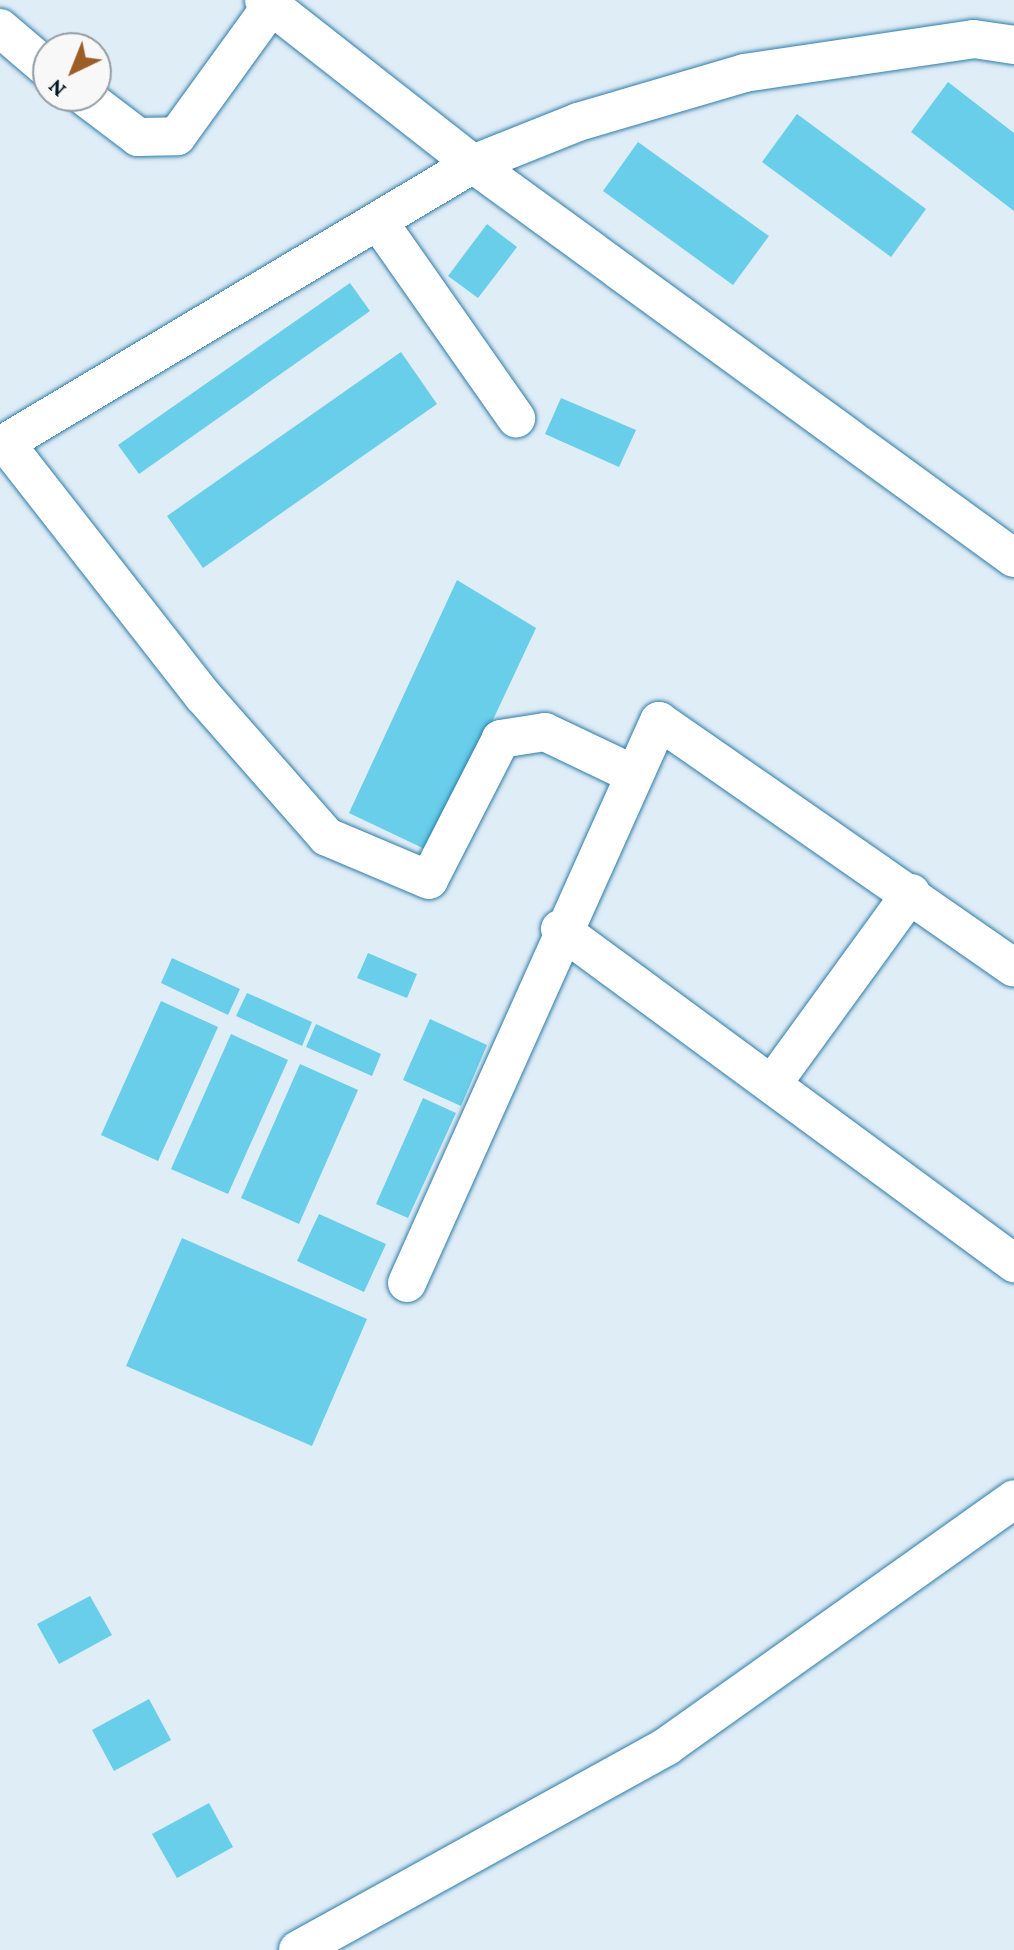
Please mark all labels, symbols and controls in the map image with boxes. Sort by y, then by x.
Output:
north arrow [32,32,112,112]
text: N [43,74,71,103]

